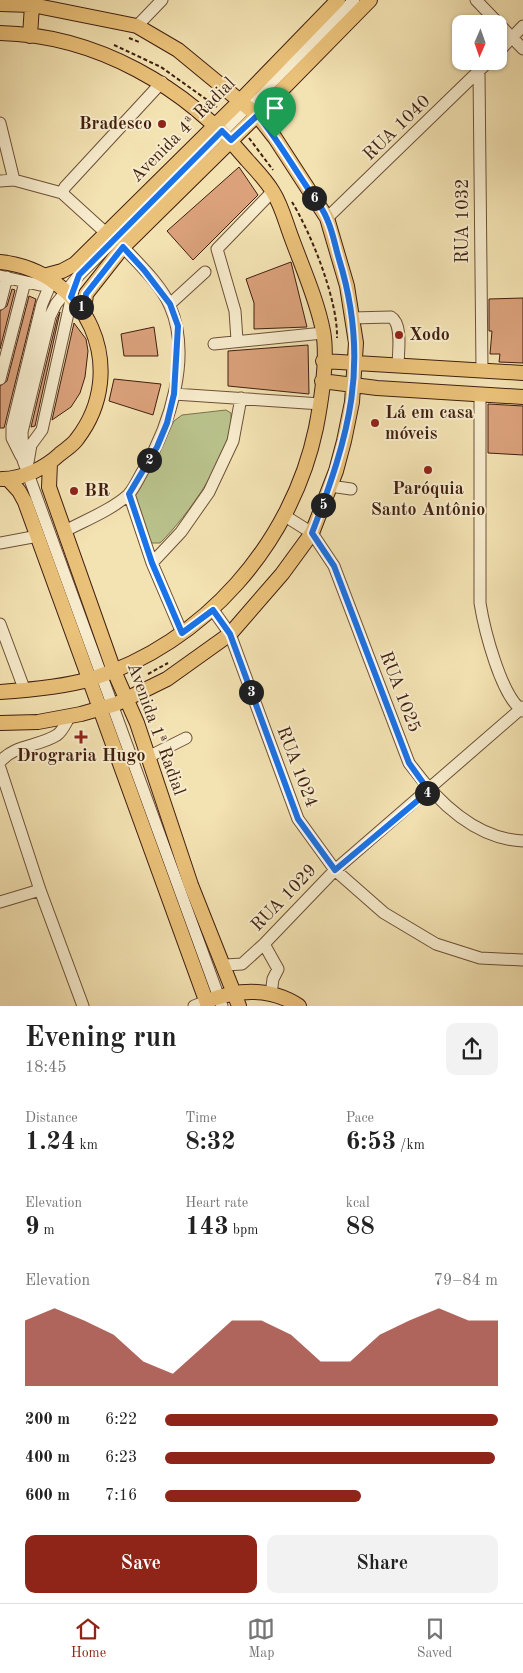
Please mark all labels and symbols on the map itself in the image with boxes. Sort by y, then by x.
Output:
north arrow [452,15,508,70]
street label: Avenida 4ª Radial [127,74,239,186]
pin [254,87,296,138]
street label: RUA 1040 [360,92,434,164]
place label: Bradesco [79,115,152,133]
marker: Bradesco [156,118,168,130]
street label: RUA 1032 [454,178,472,264]
pin: 6 [302,186,326,210]
pin: 1 [68,294,94,320]
place label: Xodo [409,326,450,344]
marker: Xodo [393,329,405,341]
place label: Lá em casa móveis [385,404,474,443]
marker: Lá em casa móveis [369,417,381,429]
pin: 2 [136,448,162,472]
marker: Paróquia Santo Antônio [422,464,434,476]
place label: Paróquia Santo Antônio [371,480,485,519]
place label: BR [84,482,110,500]
marker: BR [68,485,80,497]
pin: 5 [310,492,336,518]
street label: RUA 1025 [376,649,424,735]
street label: Avenida 1ª Radial [124,660,188,798]
pin: 3 [238,680,264,704]
street label: RUA 1024 [273,724,321,810]
marker: Drograria Hugo [75,731,87,743]
place label: Drograria Hugo [16,747,146,765]
pin: 4 [414,780,440,806]
street label: RUA 1029 [248,861,320,935]

